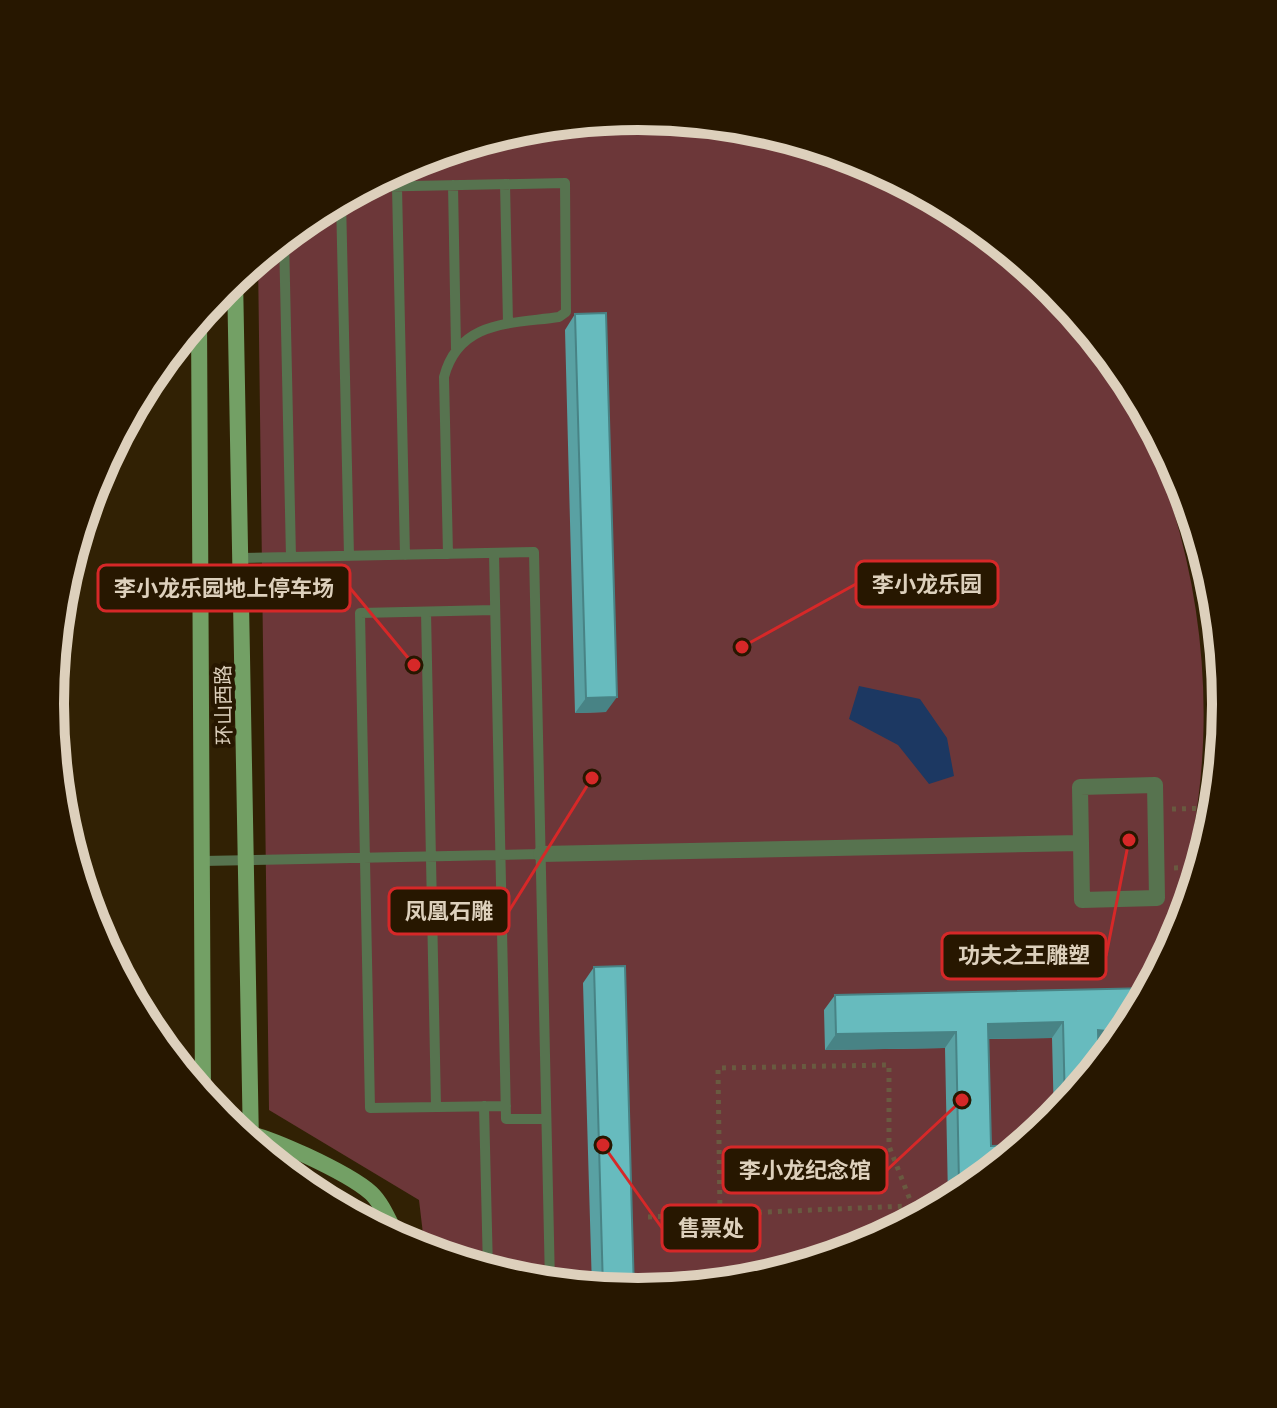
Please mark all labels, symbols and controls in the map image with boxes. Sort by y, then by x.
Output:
callout: 李小龙乐园 [856,561,998,607]
callout: 李小龙乐园地上停车场 [98,565,350,611]
text: 李小龙乐园 [872,571,982,596]
text: 李小龙乐园地上停车场 [114,575,334,600]
street label: 环山西路 [211,665,235,745]
callout: 凤凰石雕 [389,888,509,934]
text: 凤凰石雕 [405,898,493,923]
callout: 功夫之王雕塑 [942,933,1106,979]
text: 功夫之王雕塑 [958,942,1090,967]
callout: 李小龙纪念馆 [723,1147,887,1193]
text: 李小龙纪念馆 [739,1157,871,1182]
callout: 售票处 [662,1205,760,1251]
text: 售票处 [678,1215,744,1240]

